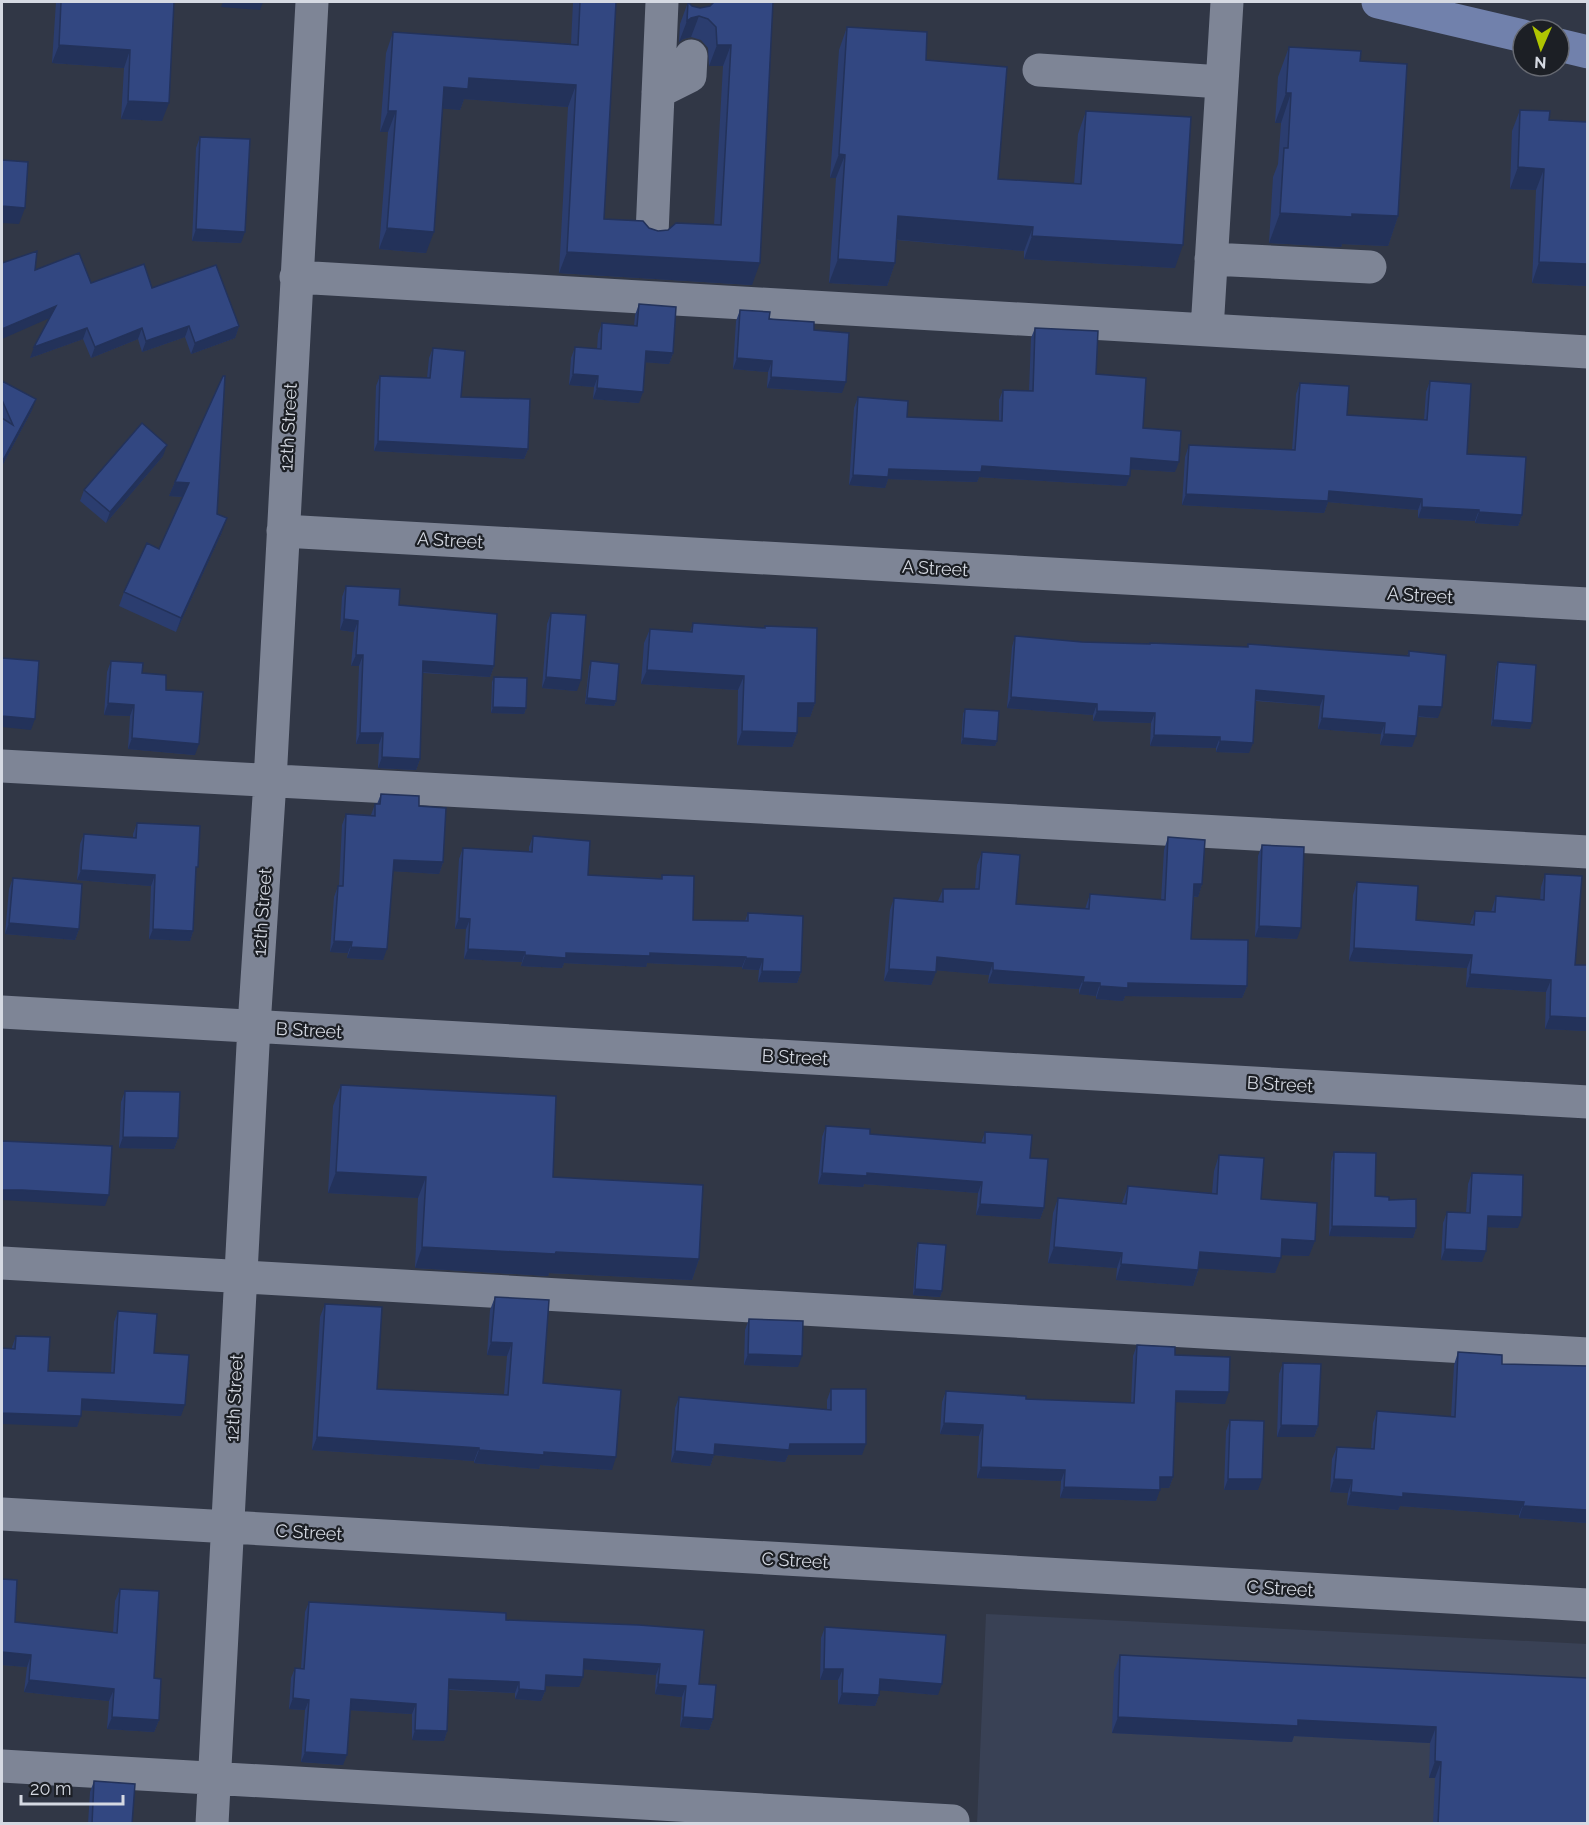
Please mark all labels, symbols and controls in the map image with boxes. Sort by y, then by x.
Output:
north arrow [1511,18,1571,78]
text: N [1534,53,1547,72]
street label: 12th Street [275,382,301,472]
street label: A Street [416,528,484,552]
street label: A Street [901,556,969,580]
street label: A Street [1386,583,1454,607]
street label: 12th Street [248,867,276,957]
street label: B Street [275,1018,343,1042]
street label: B Street [761,1045,829,1069]
street label: B Street [1246,1072,1314,1096]
street label: 12th Street [221,1353,247,1443]
street label: C Street [275,1520,343,1544]
street label: C Street [761,1548,829,1572]
street label: C Street [1246,1576,1314,1600]
scale bar [21,1768,123,1806]
text: 20 m [30,1778,72,1799]

